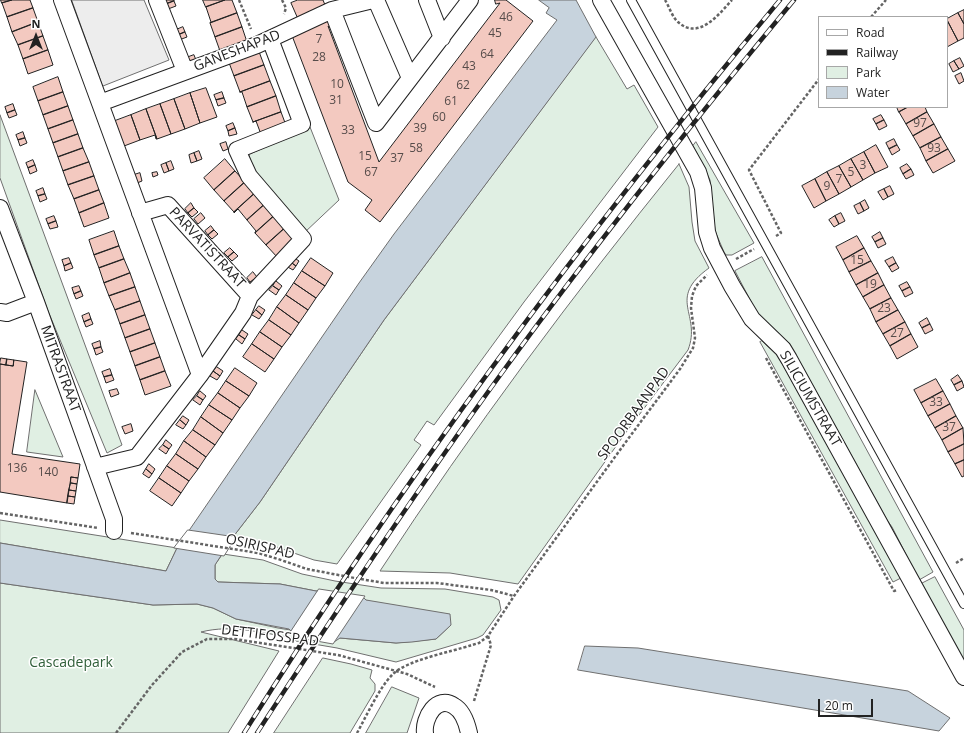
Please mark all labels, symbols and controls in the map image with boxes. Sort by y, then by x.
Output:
house number: 46 [499,11,513,25]
north arrow [16,16,56,56]
text: N [32,16,40,31]
legend [818,16,948,108]
text: Road [856,24,885,41]
street label: GANESHAPAD [191,27,283,75]
house number: 45 [488,27,502,41]
house number: 7 [316,33,322,47]
text: Railway [856,44,898,61]
house number: 64 [480,48,494,62]
house number: 28 [312,51,326,65]
house number: 43 [462,60,476,74]
text: Park [856,64,881,81]
house number: 10 [330,78,344,92]
house number: 62 [456,79,470,93]
text: Water [856,84,890,101]
house number: 31 [329,94,343,108]
house number: 61 [444,95,458,109]
house number: 60 [432,111,446,125]
house number: 97 [913,117,927,131]
house number: 39 [413,122,427,136]
house number: 33 [341,124,355,138]
house number: 58 [409,142,423,156]
house number: 93 [927,142,941,156]
house number: 15 [358,150,372,164]
house number: 37 [390,152,404,166]
house number: 3 [860,159,866,173]
house number: 67 [364,166,378,180]
house number: 5 [848,166,854,180]
house number: 7 [836,173,842,187]
house number: 9 [824,180,830,194]
street label: PARVATISTRAAT [165,204,249,292]
house number: 15 [850,254,864,268]
house number: 19 [863,278,877,292]
house number: 23 [877,302,891,316]
street label: MITRASTRAAT [37,323,83,415]
house number: 27 [890,327,904,341]
street label: SILICIUMSTRAAT [776,348,844,450]
street label: SPOORBAANPAD [595,364,673,464]
house number: 33 [929,396,943,410]
house number: 37 [942,421,956,435]
house number: 136 [7,462,27,476]
house number: 140 [38,466,58,480]
street label: OSIRISPAD [224,531,296,563]
street label: DETTIFOSSPAD [220,622,320,650]
park label: Cascadepark [29,655,113,671]
scale bar [820,691,875,717]
text: 20 m [825,697,853,714]

